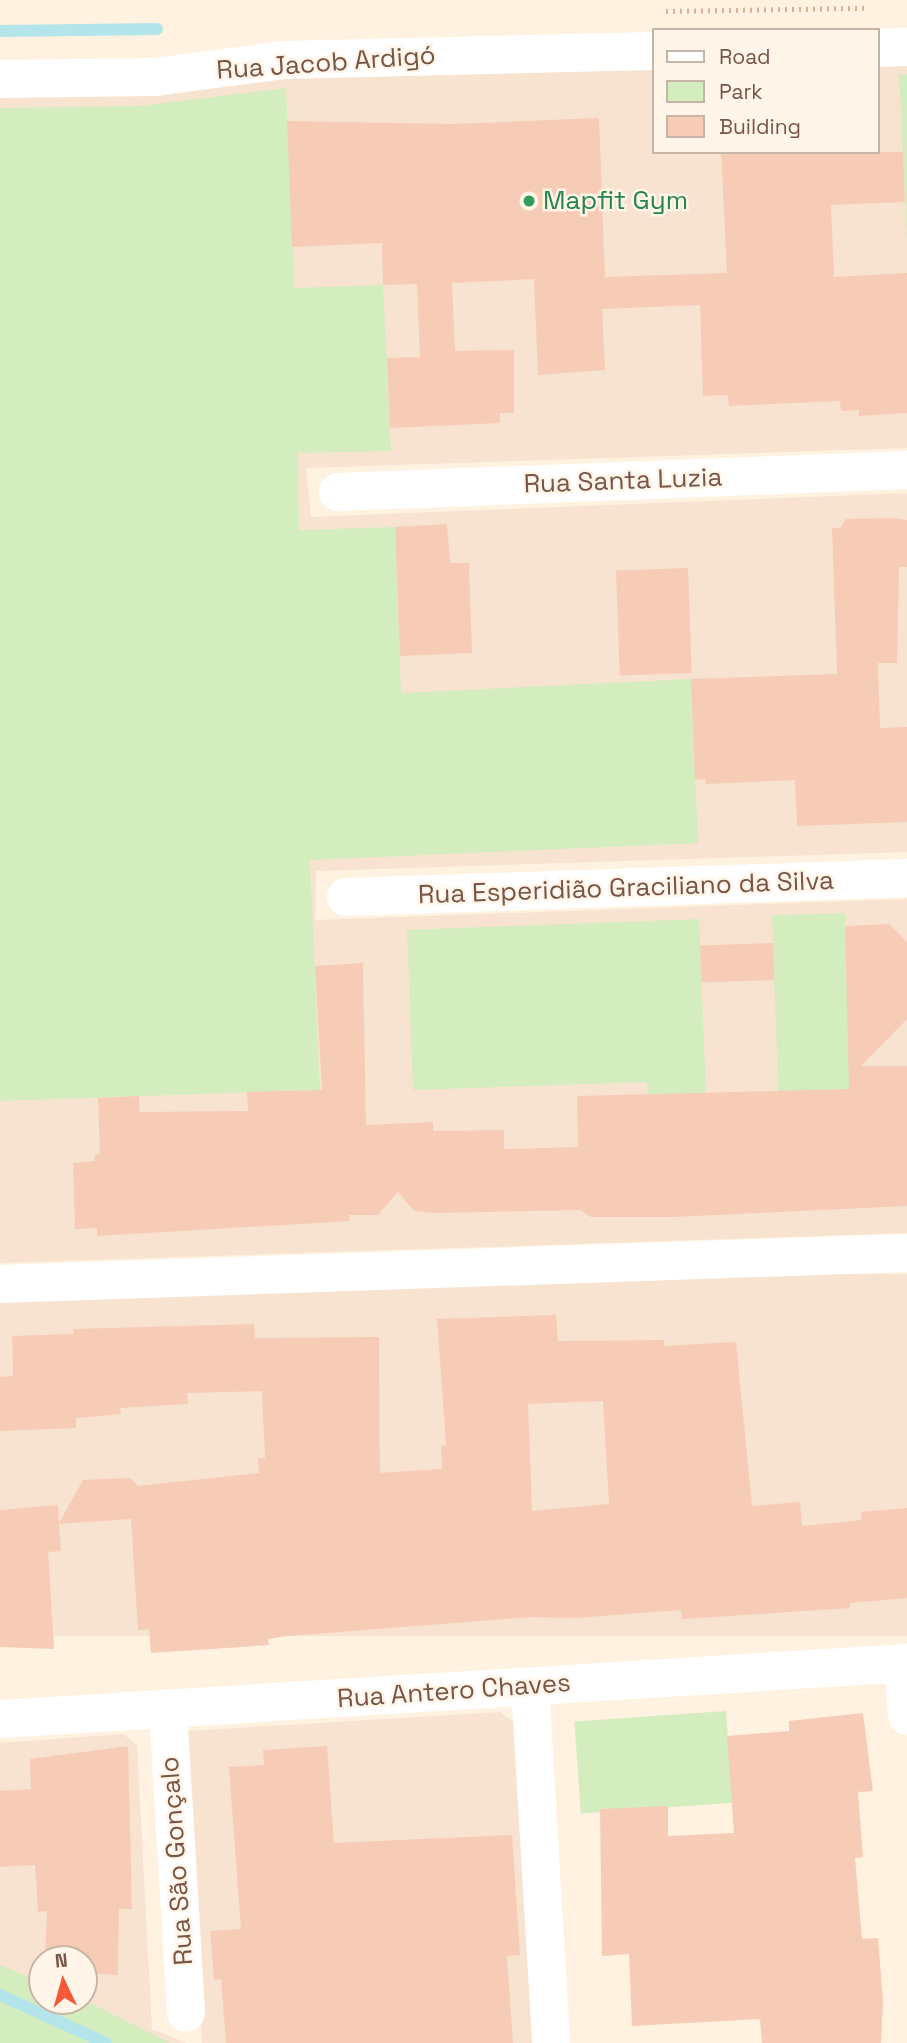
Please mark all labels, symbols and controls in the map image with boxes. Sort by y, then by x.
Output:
legend [652,28,879,154]
street label: Rua Jacob Ardigó [215,40,437,86]
text: Road [719,43,771,70]
text: Park [719,78,763,105]
text: Building [719,113,801,140]
place label: Mapfit Gym [543,185,688,217]
marker: Mapfit Gym [521,193,537,209]
street label: Rua Santa Luzia [523,462,723,500]
street label: Rua Esperidião Graciliano da Silva [418,865,834,911]
street label: Rua Antero Chaves [336,1667,572,1715]
street label: Rua São Gonçalo [154,1755,200,1967]
north arrow [28,1945,98,2015]
text: N [54,1948,69,1974]

